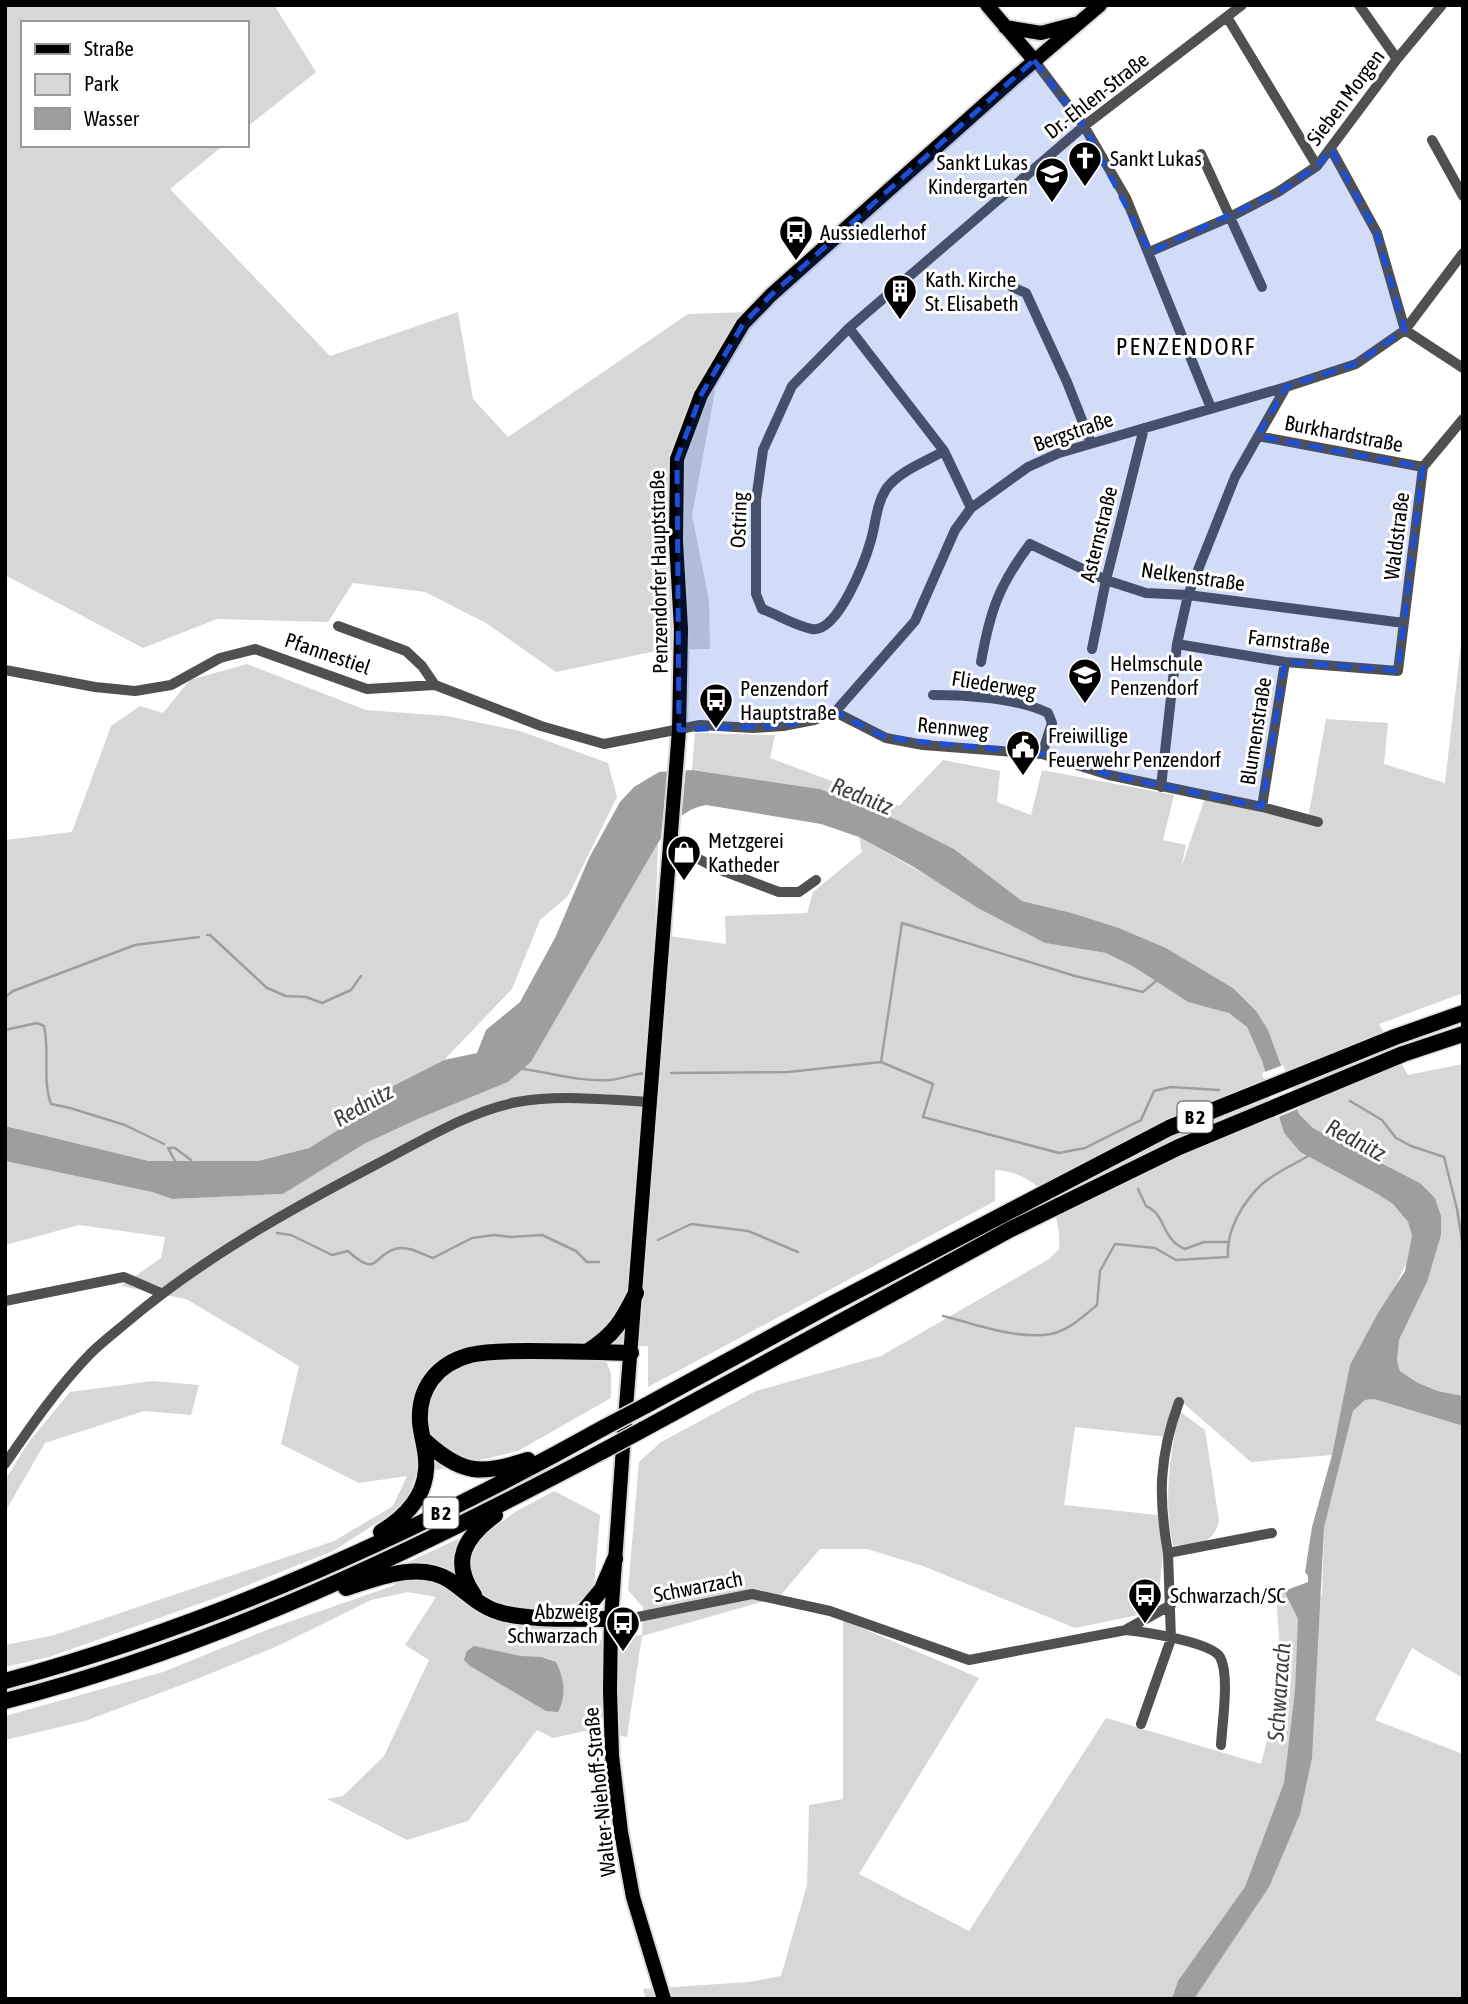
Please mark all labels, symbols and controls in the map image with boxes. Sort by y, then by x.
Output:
legend [21,21,248,147]
text: Straße [84,36,134,60]
street label: Sieben Morgen [1301,44,1389,150]
street label: Dr.-Ehlen-Straße [1039,47,1153,143]
text: Park [84,71,119,95]
text: Wasser [84,106,140,130]
church icon: Sankt Lukas [1066,139,1104,188]
place label: Sankt Lukas [1110,146,1202,170]
place label: Sankt Lukas Kindergarten [928,150,1028,198]
school or university icon: Sankt Lukas Kindergarten [1033,155,1071,204]
bus stop icon: Aussiedlerhof [777,213,815,262]
place label: Aussiedlerhof [820,220,927,244]
place label: Kath. Kirche St. Elisabeth [925,267,1019,315]
building icon: Kath. Kirche St. Elisabeth [881,272,919,321]
district label: PENZENDORF [1116,333,1256,360]
street label: Bergstraße [1030,406,1116,456]
street label: Burkhardstraße [1283,410,1405,456]
street label: Penzendorfer Hauptstraße [644,470,672,674]
street label: Asternstraße [1075,484,1121,584]
street label: Waldstraße [1379,491,1413,581]
street label: Ostring [725,492,751,548]
street label: Nelkenstraße [1140,557,1246,595]
street label: Farnstraße [1247,624,1331,658]
street label: Pfannestiel [282,627,374,679]
place label: Helmschule Penzendorf [1110,651,1203,699]
school or university icon: Helmschule Penzendorf [1066,656,1104,705]
street label: Fliederweg [950,666,1038,702]
street label: Blumenstraße [1235,675,1275,787]
place label: Penzendorf Hauptstraße [740,676,837,724]
bus stop icon: Penzendorf Hauptstraße [697,681,735,730]
street label: Rennweg [916,712,990,742]
place label: Freiwillige Feuerwehr Penzendorf [1048,723,1221,771]
public building icon: Freiwillige Feuerwehr Penzendorf [1004,728,1042,777]
water label: Rednitz [828,772,897,820]
place label: Metzgerei Katheder [708,828,784,876]
shop icon: Metzgerei Katheder [665,833,703,882]
water label: Rednitz [329,1078,398,1132]
road number: B 2 [1178,1102,1212,1133]
water label: Rednitz [1322,1114,1391,1167]
road number: B 2 [424,1498,458,1528]
street label: Schwarzach [651,1566,745,1606]
bus stop icon: Schwarzach/SC [1126,1576,1164,1625]
place label: Schwarzach/SC [1170,1583,1286,1607]
place label: Abzweig Schwarzach [508,1599,598,1647]
bus stop icon: Abzweig Schwarzach [604,1604,642,1653]
water label: Schwarzach [1263,1642,1295,1743]
street label: Walter-Niehoff-Straße [578,1706,620,1878]

